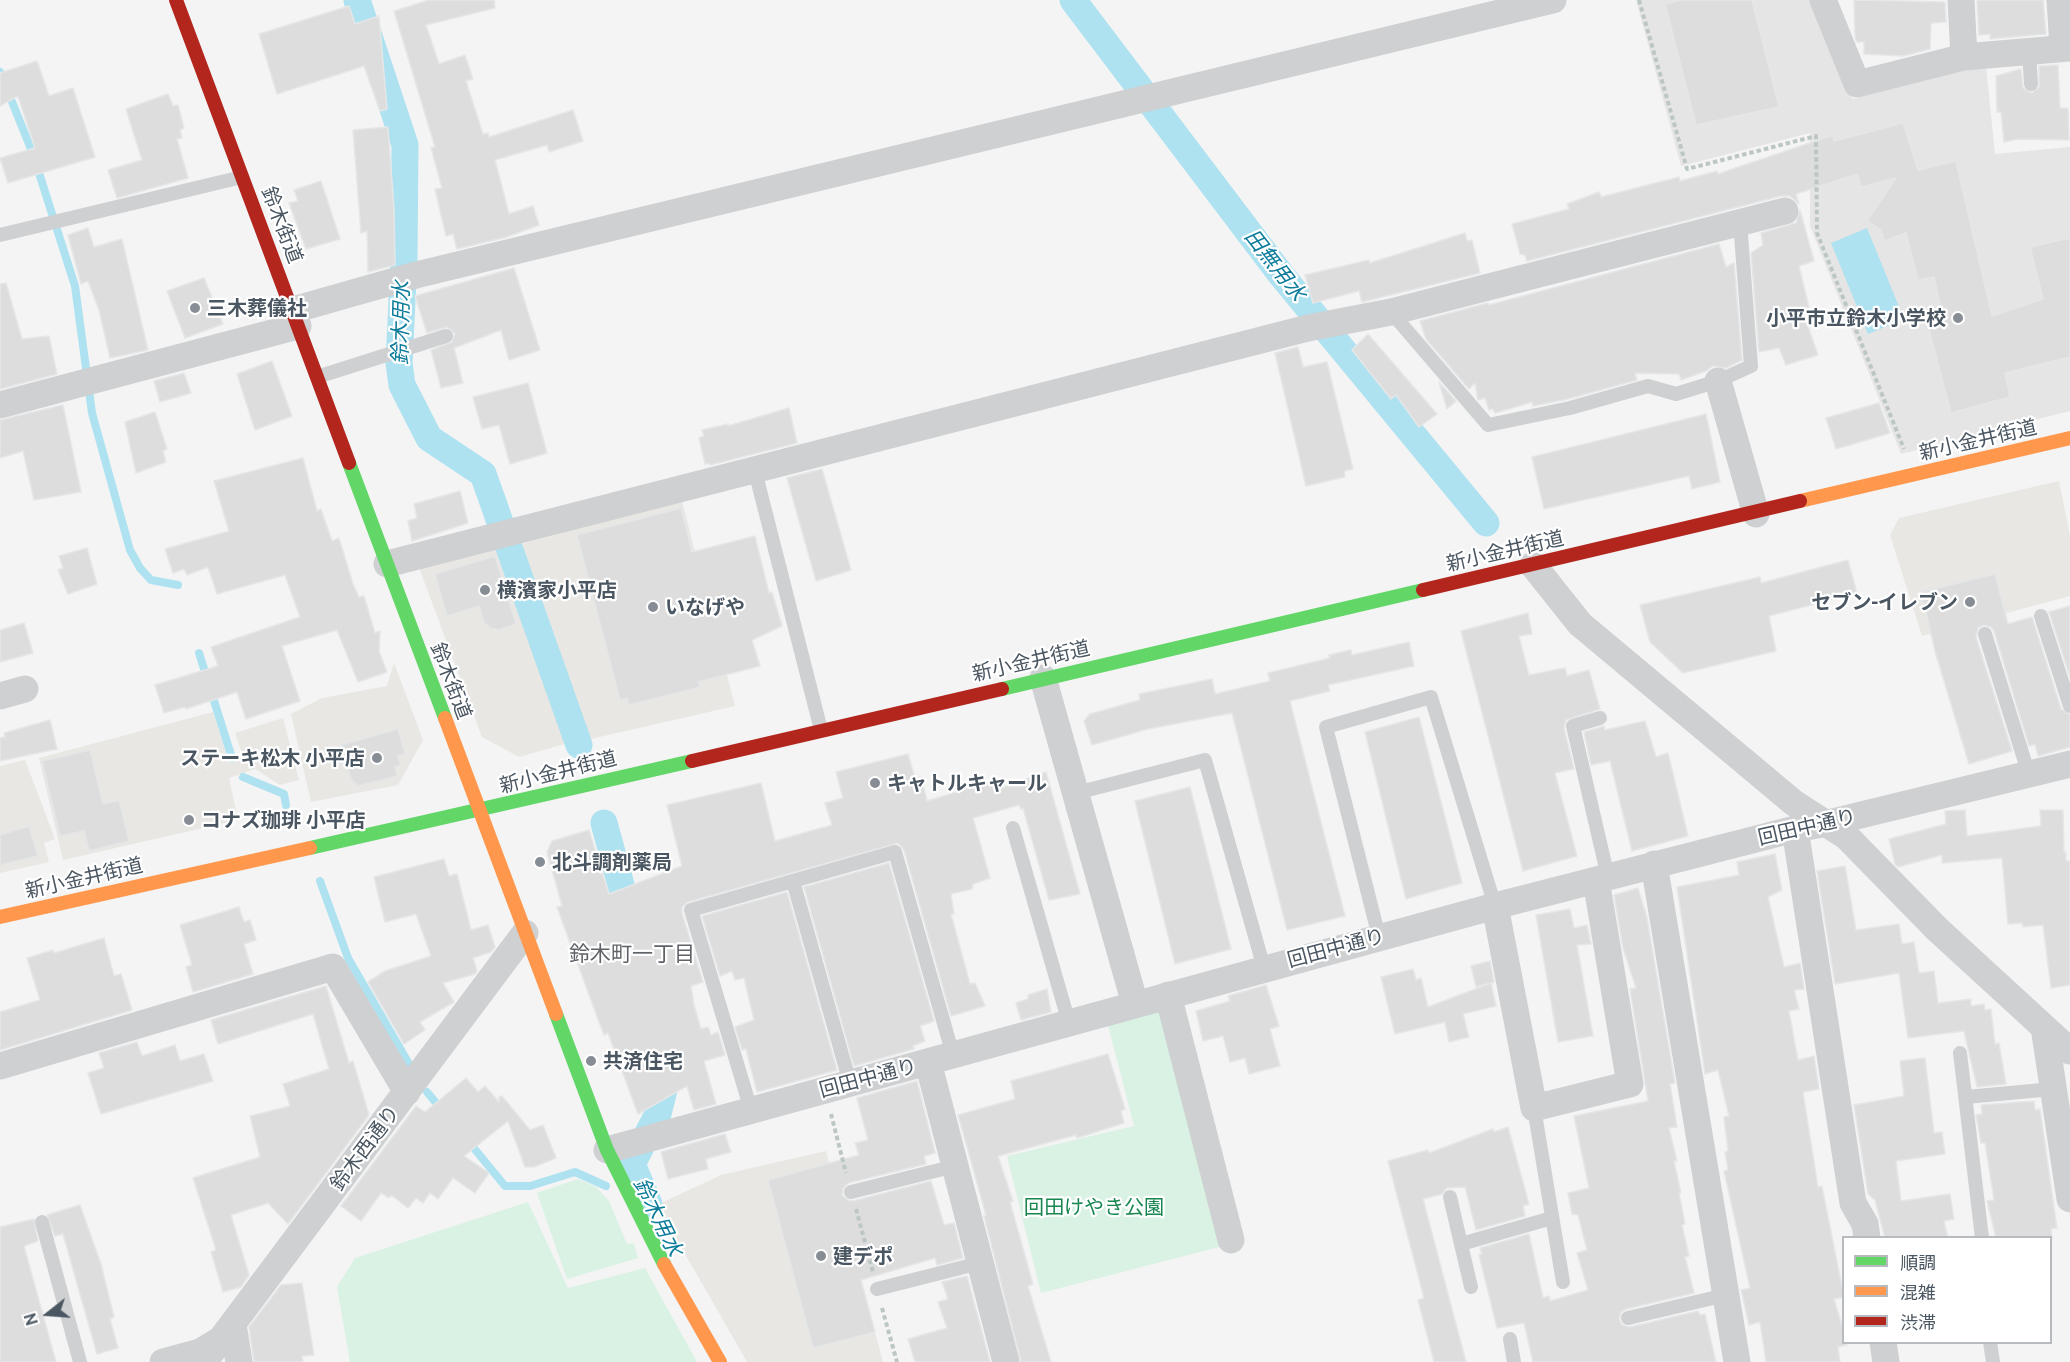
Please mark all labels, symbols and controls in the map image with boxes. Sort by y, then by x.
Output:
street label: 鈴木街道 [256,183,308,267]
water label: 田無用水 [1239,224,1311,306]
water label: 鈴木用水 [388,281,414,365]
place label: 三木葬儀社 [207,296,307,320]
marker: 三木葬儀社 [188,301,202,315]
place label: 小平市立鈴木小学校 [1766,306,1946,330]
marker: 小平市立鈴木小学校 [1951,311,1965,325]
street label: 新小金井街道 [1917,415,2039,465]
street label: 新小金井街道 [1444,526,1566,576]
place label: 横濱家小平店 [497,578,617,602]
marker: 横濱家小平店 [478,583,492,597]
place label: セブン-イレブン [1811,590,1958,614]
place label: いなげや [665,595,745,619]
marker: セブン-イレブン [1963,595,1977,609]
marker: いなげや [646,600,660,614]
street label: 新小金井街道 [970,636,1092,686]
street label: 鈴木街道 [425,639,477,723]
place label: ステーキ松木 小平店 [180,746,365,770]
street label: 新小金井街道 [497,746,619,798]
marker: ステーキ松木 小平店 [370,751,384,765]
place label: キャトルキャール [887,771,1047,795]
marker: キャトルキャール [868,776,882,790]
street label: 回田中通り [1756,804,1858,850]
place label: コナズ珈琲 小平店 [201,808,366,832]
marker: コナズ珈琲 小平店 [182,813,196,827]
place label: 北斗調剤薬局 [552,850,672,874]
street label: 新小金井街道 [23,853,145,903]
marker: 北斗調剤薬局 [533,855,547,869]
street label: 回田中通り [1285,923,1387,973]
district label: 鈴木町一丁目 [569,941,695,967]
place label: 共済住宅 [603,1049,683,1073]
street label: 回田中通り [817,1053,919,1103]
marker: 共済住宅 [584,1054,598,1068]
street label: 鈴木西通り [325,1101,405,1195]
water label: 鈴木用水 [628,1174,688,1260]
park label: 回田けやき公園 [1024,1195,1164,1219]
legend [1842,1236,2052,1344]
place label: 建デポ [833,1244,893,1268]
marker: 建デポ [814,1249,828,1263]
text: 順調 [1900,1252,1936,1272]
text: 混雑 [1900,1282,1936,1302]
north arrow [18,1284,78,1344]
text: N [20,1311,41,1328]
text: 渋滞 [1900,1312,1936,1332]

